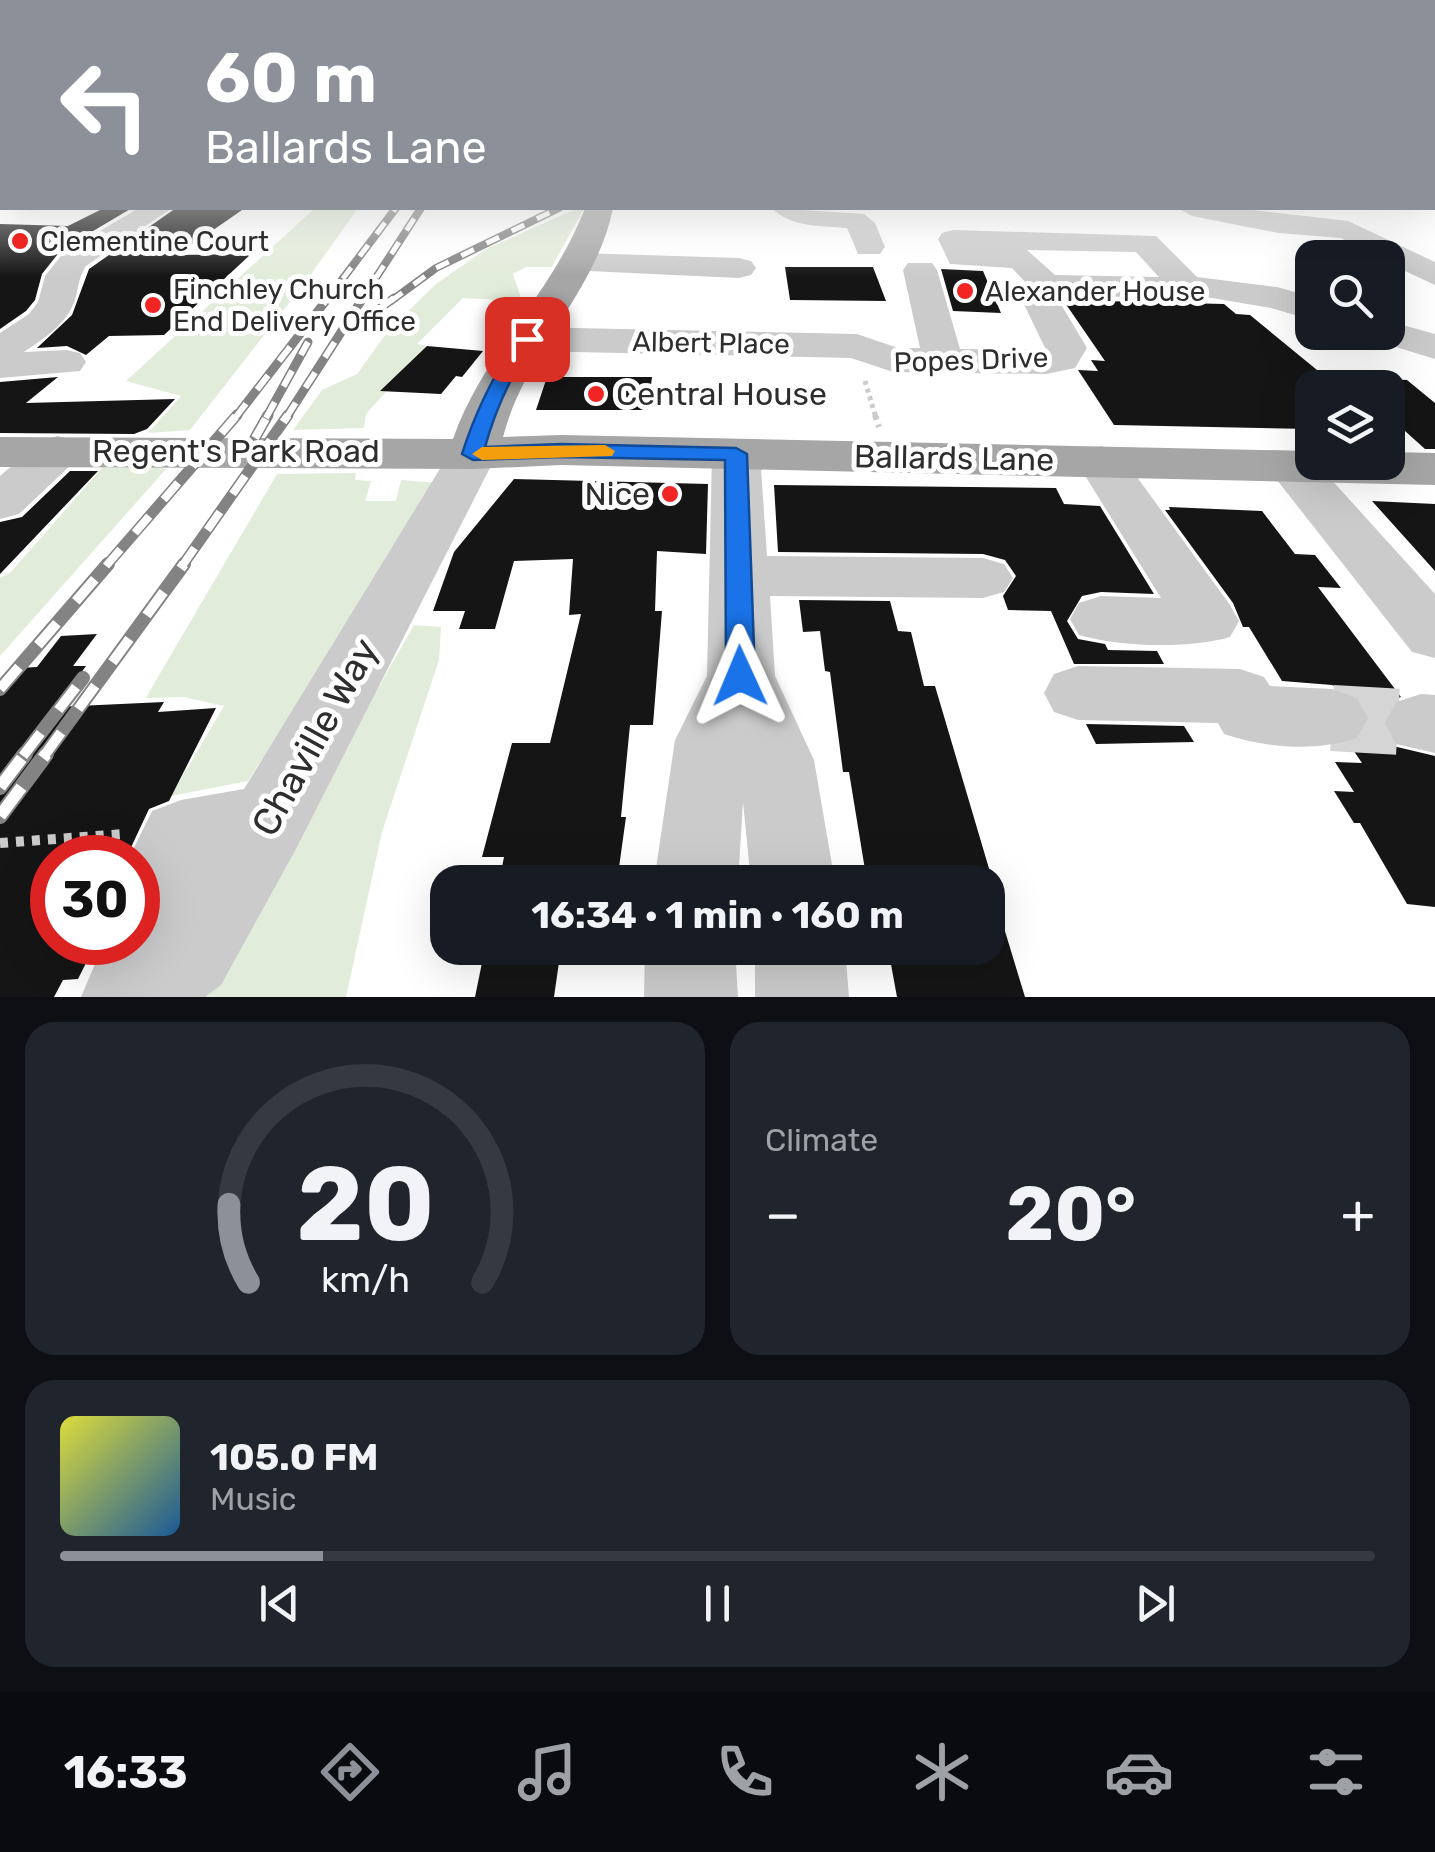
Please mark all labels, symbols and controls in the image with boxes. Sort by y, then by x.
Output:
text: 60 m [205,37,377,120]
icon: left [40,40,170,170]
text: Ballards Lane [205,121,487,174]
place label: Clementine Court [40,225,269,258]
marker: Clementine Court [9,230,31,252]
map controls [1295,240,1405,480]
button: search [1295,240,1405,350]
place label: Finchley Church End Delivery Office [173,273,416,338]
place label: Alexander House [985,275,1205,308]
marker: Alexander House [954,280,976,302]
marker: Finchley Church End Delivery Office [142,294,164,316]
pin [485,297,570,382]
icon: arrive [500,312,555,367]
street label: Albert Place [632,325,790,361]
street label: Popes Drive [893,341,1049,379]
button: layers [1295,370,1405,480]
place label: Central House [616,375,827,413]
marker: Central House [585,383,607,405]
street label: Regent's Park Road [92,432,380,470]
street label: Ballards Lane [854,437,1054,479]
place label: Nice [584,475,650,513]
marker: Nice [659,483,681,505]
position arrow [688,624,792,728]
street label: Chaville Way [242,630,388,844]
speed limit sign: 30 [30,835,160,965]
text: 16:34 · 1 min · 160 m [531,892,904,938]
text: Climate [765,1121,878,1159]
text: 20 [296,1143,434,1266]
text: 20° [1005,1170,1136,1259]
text: − [765,1182,801,1247]
text: + [1341,1182,1375,1247]
text: km/h [320,1259,410,1301]
text: 105.0 FM [210,1434,379,1480]
text: Music [210,1480,296,1518]
icon: previous [252,1576,307,1631]
icon: pause [690,1576,745,1631]
icon: next [1128,1576,1183,1631]
icon: directions [315,1737,385,1807]
icon: music [512,1737,582,1807]
icon: phone [710,1737,780,1807]
icon: climate [907,1737,977,1807]
icon: car [1104,1737,1174,1807]
icon: filters [1301,1737,1371,1807]
text: 16:33 [64,1746,188,1799]

